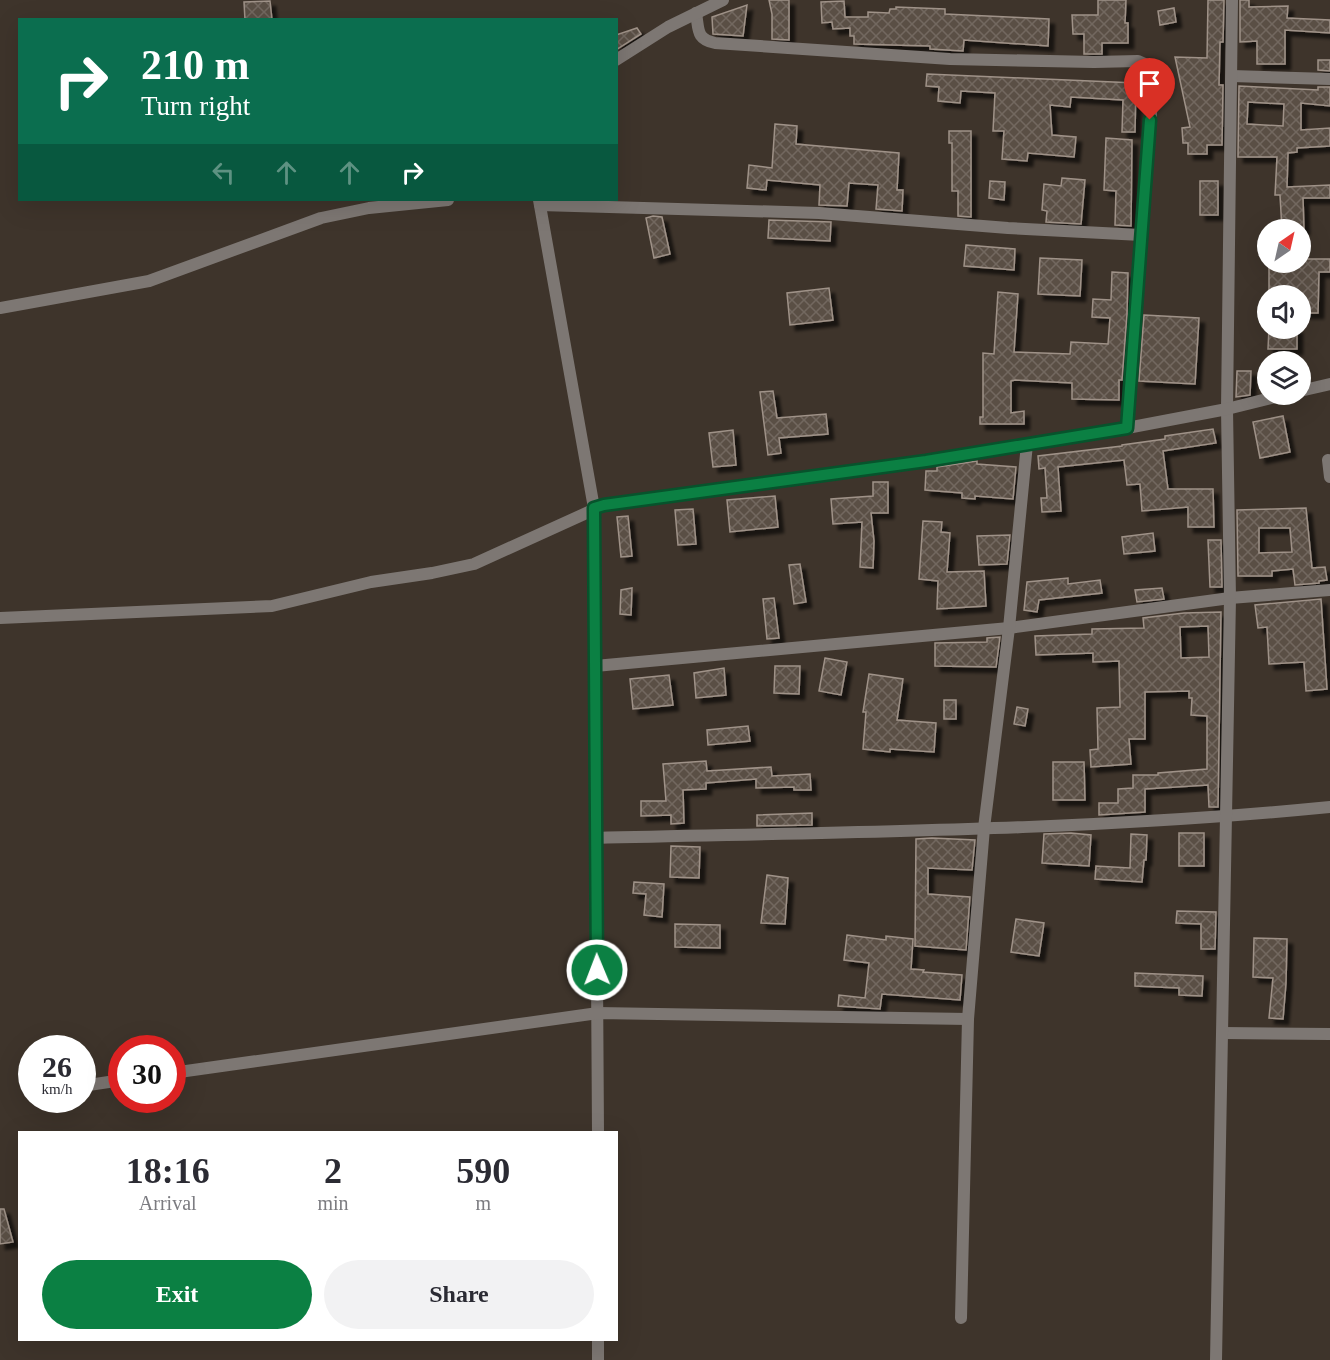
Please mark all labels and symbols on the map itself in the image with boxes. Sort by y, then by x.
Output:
pin [1124,58,1175,120]
north arrow [1257,219,1311,273]
position arrow [565,938,629,1002]
speed limit sign: 30 [108,1035,186,1113]

